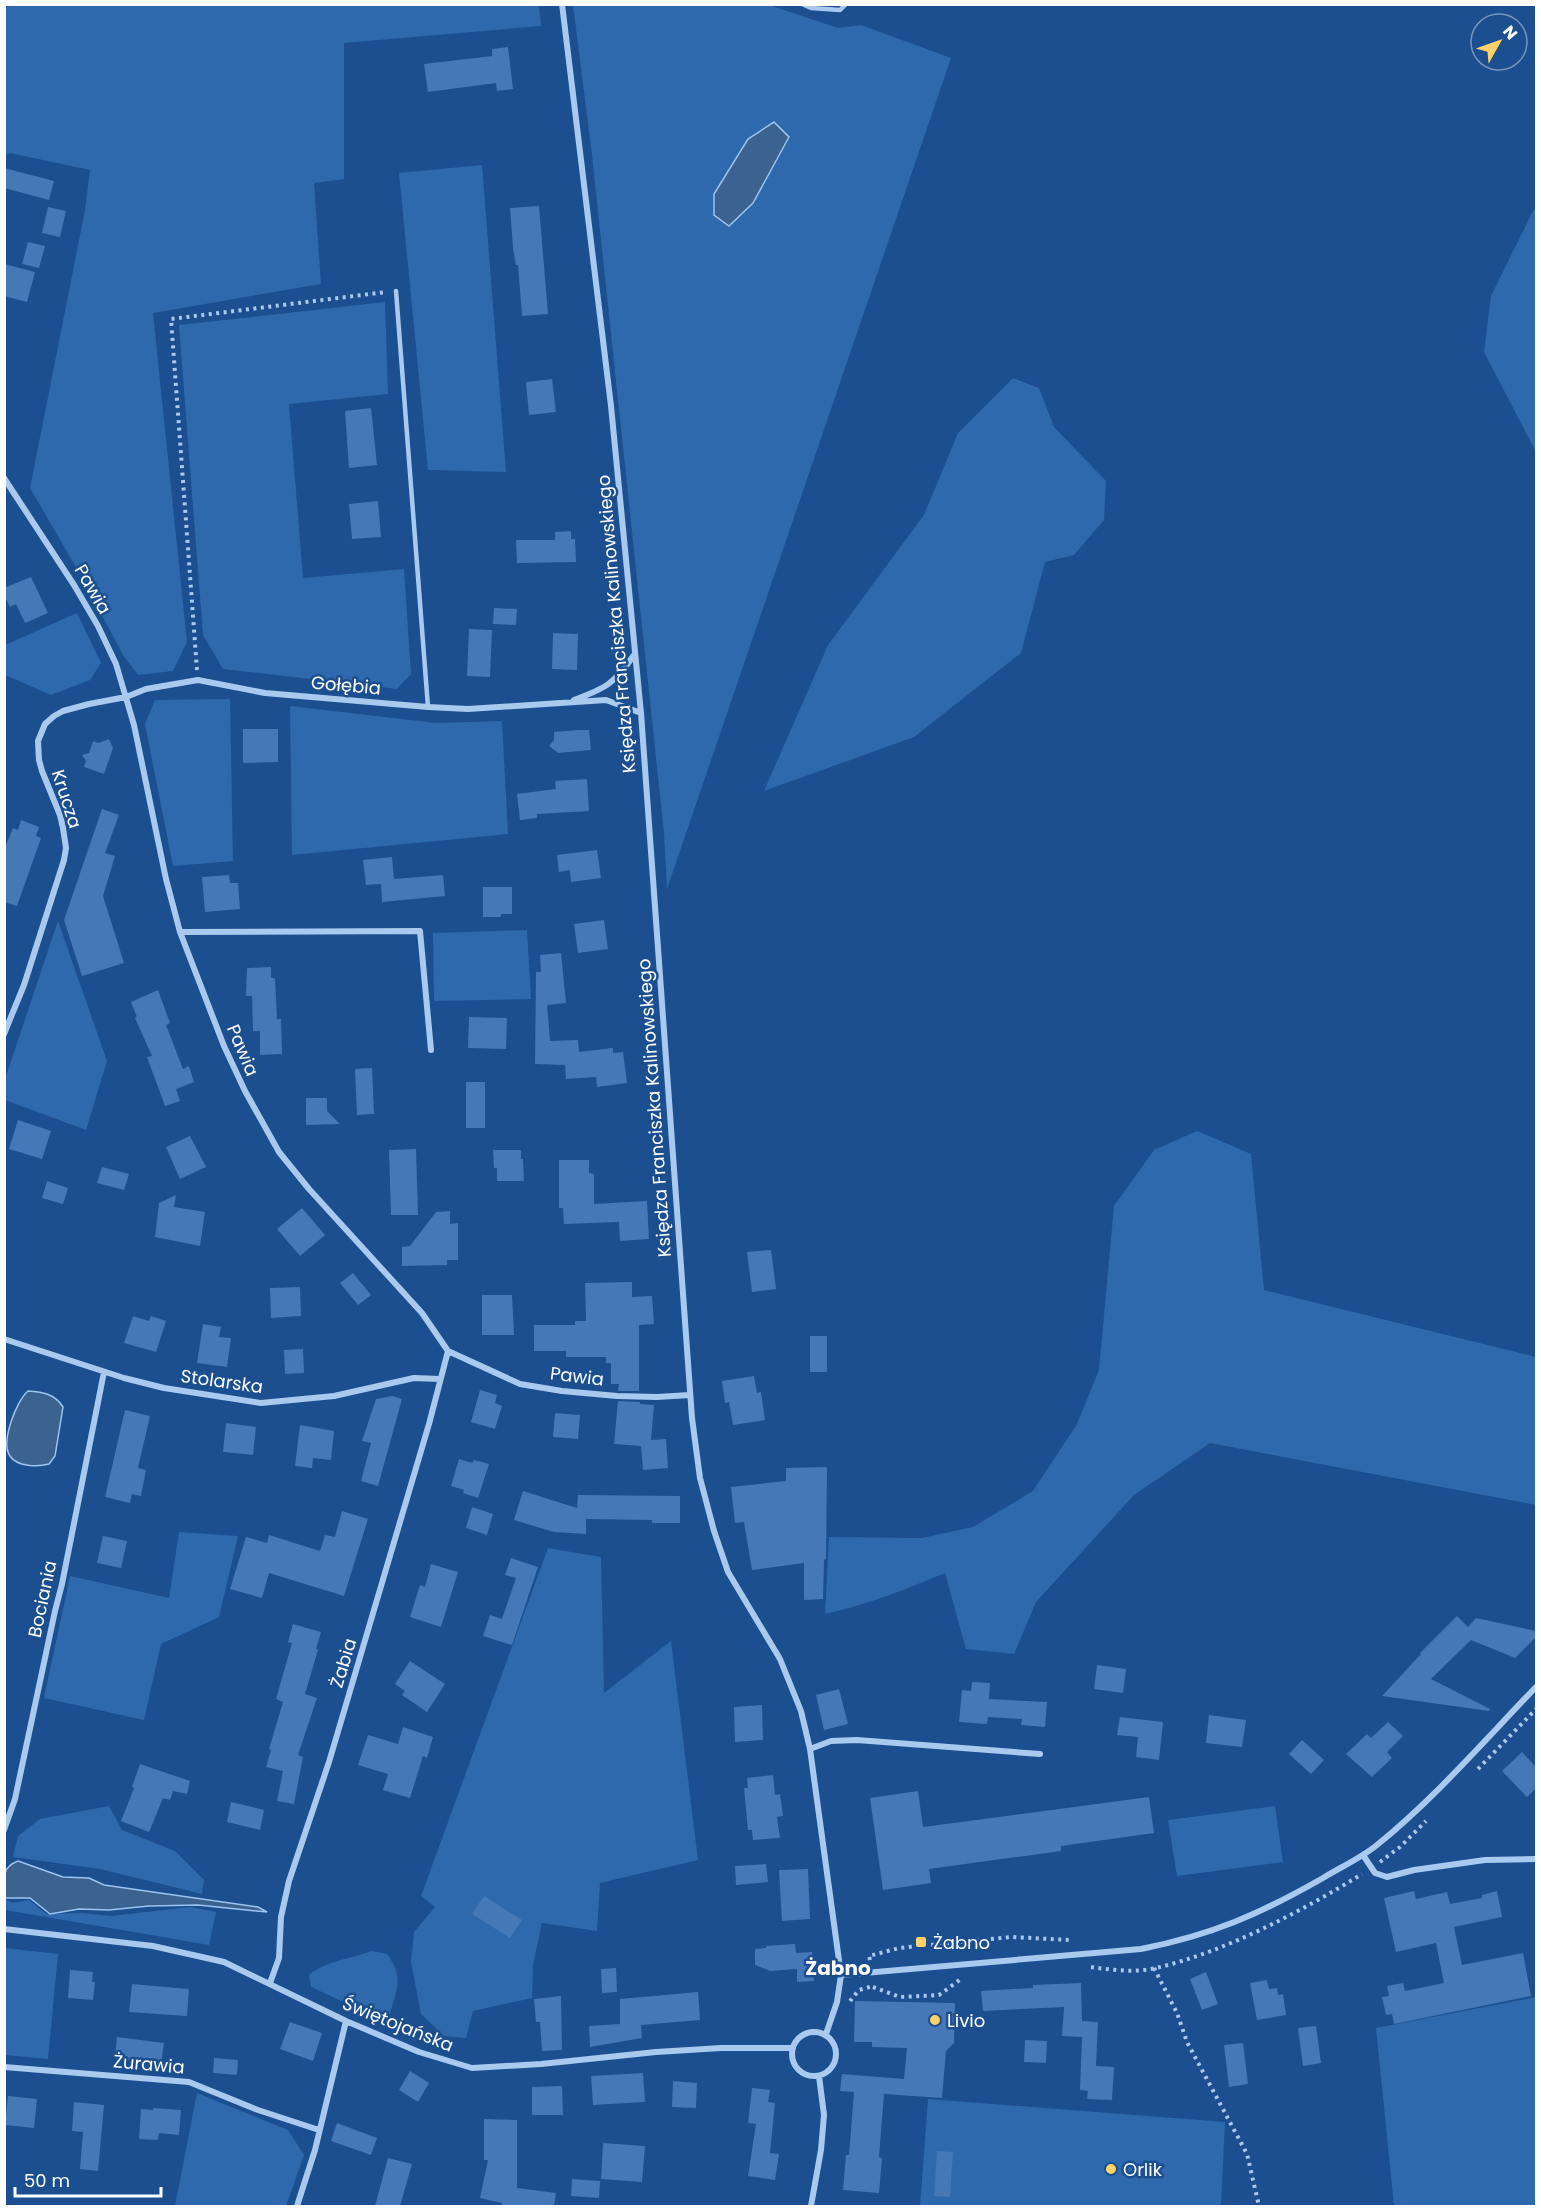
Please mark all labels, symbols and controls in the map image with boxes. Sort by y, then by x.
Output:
north arrow [1469,12,1529,72]
text: N [1497,21,1523,45]
street label: Księdza Franciszka Kalinowskiego [591,474,641,774]
street label: Pawia [69,559,117,619]
street label: Gołębia [310,669,382,701]
street label: Krucza [46,766,88,832]
street label: Księdza Franciszka Kalinowskiego [631,958,677,1258]
street label: Pawia [221,1020,265,1080]
street label: Pawia [549,1360,605,1392]
street label: Stolarska [179,1363,265,1399]
street label: Bociania [22,1558,62,1640]
street label: Żabia [324,1635,362,1691]
place label: Żabno [933,1930,990,1955]
marker: Żabno [914,1935,928,1949]
district label: Żabno [805,1954,871,1982]
street label: Świętojańska [339,1990,457,2058]
place label: Livio [947,2008,985,2033]
marker: Livio [928,2013,942,2027]
street label: Żurawia [112,2048,186,2080]
place label: Orlik [1123,2157,1163,2182]
scale bar [15,2160,160,2198]
marker: Orlik [1104,2162,1118,2176]
text: 50 m [24,2168,70,2193]

